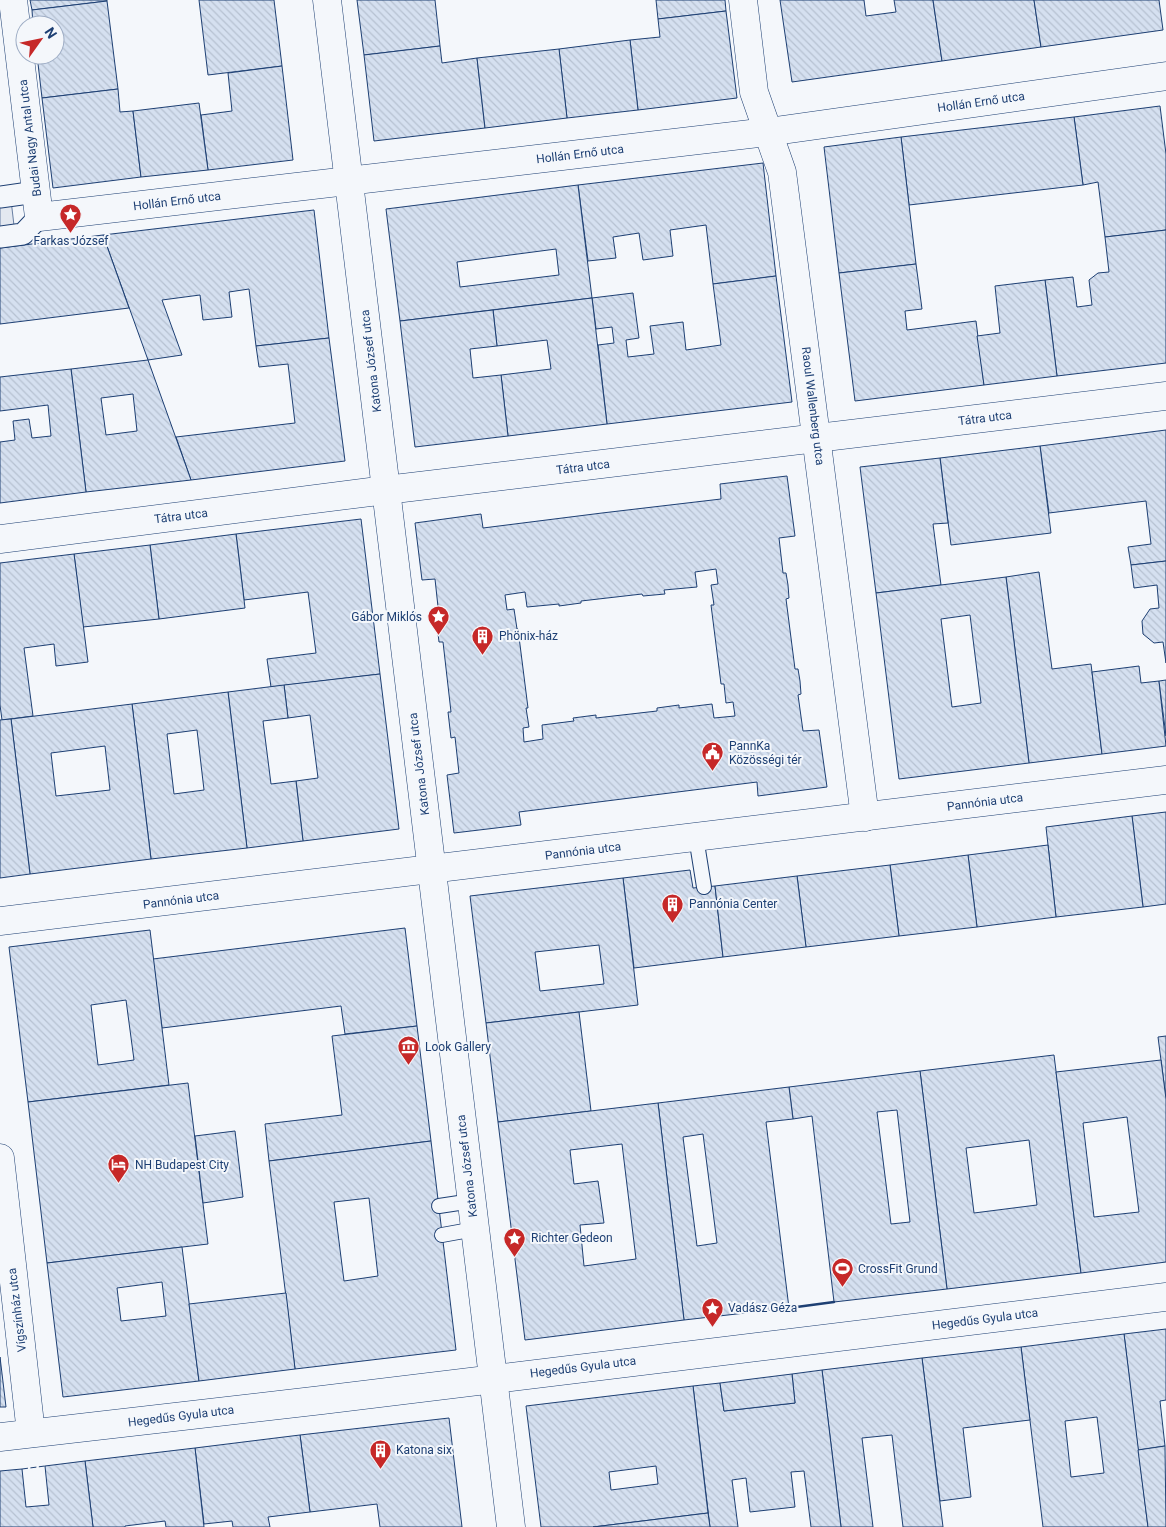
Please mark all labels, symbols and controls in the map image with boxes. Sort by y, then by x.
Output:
north arrow [15,15,65,65]
text: N [41,24,60,41]
street label: Budai Nagy Antal utca [16,79,44,197]
street label: Hollán Ernő utca [936,89,1026,115]
street label: Hollán Ernő utca [535,142,625,166]
street label: Hollán Ernő utca [132,189,222,213]
place icon: Farkas József [59,202,83,233]
place label: Farkas József [34,234,109,248]
street label: Katona József utca [358,309,384,413]
street label: Raoul Wallenberg utca [799,346,827,466]
street label: Tátra utca [958,408,1012,428]
street label: Tátra utca [556,457,610,477]
street label: Tátra utca [154,506,208,526]
place icon: Gábor Miklós [426,605,450,636]
place label: Gábor Miklós [351,610,422,624]
building icon: Phönix-ház [471,624,495,655]
place label: Phönix-ház [499,629,558,643]
street label: Katona József utca [406,712,432,816]
place label: PannKa Közösségi tér [729,739,802,767]
public building icon: PannKa Közösségi tér [701,741,725,772]
street label: Pannónia utca [946,790,1024,814]
street label: Pannónia utca [544,839,622,863]
street label: Pannónia utca [142,888,220,912]
building icon: Pannónia Center [661,892,685,923]
place label: Pannónia Center [689,897,777,911]
museum icon: Look Gallery [397,1035,421,1066]
place label: Look Gallery [425,1040,491,1054]
street label: Katona József utca [454,1114,480,1218]
hotel icon: NH Budapest City [107,1153,131,1184]
place label: NH Budapest City [135,1158,229,1172]
place icon: Richter Gedeon [503,1226,527,1257]
place label: Richter Gedeon [531,1231,613,1245]
sports icon: CrossFit Grund [830,1257,854,1288]
place label: CrossFit Grund [858,1262,938,1276]
street label: Vígszínház utca [5,1267,29,1353]
place icon: Vadász Géza [700,1296,724,1327]
place label: Vadász Géza [728,1301,797,1315]
street label: Hegedűs Gyula utca [931,1306,1039,1332]
street label: Hegedűs Gyula utca [529,1354,637,1380]
street label: Hegedűs Gyula utca [127,1403,235,1429]
building icon: Katona six [368,1438,392,1469]
place label: Katona six [396,1443,452,1457]

